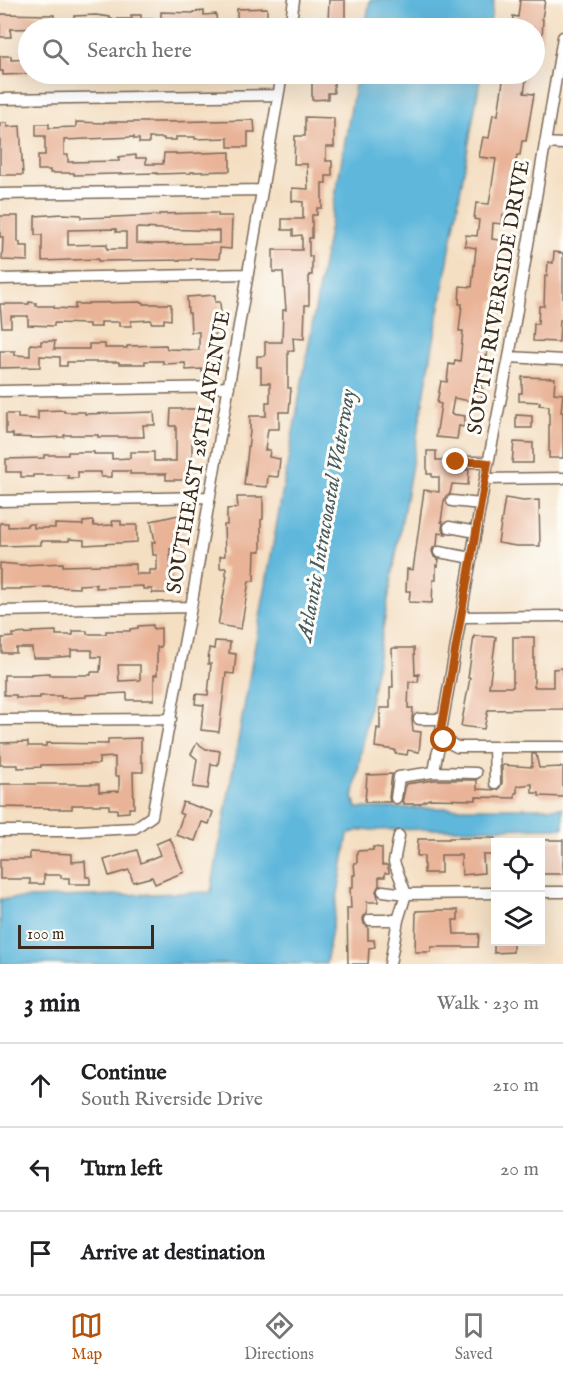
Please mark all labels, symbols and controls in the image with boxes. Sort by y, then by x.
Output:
search box [18,18,545,84]
icon: search [39,35,72,68]
text: Search here [87,37,192,65]
street label: SOUTH RIVERSIDE DRIVE [462,158,537,437]
street label: SOUTHEAST 28TH AVENUE [161,309,238,596]
water label: Atlantic Intracoastal Waterway [291,386,363,646]
route end [442,448,468,474]
route start [430,726,456,752]
map controls [491,838,545,946]
button: locate [491,838,545,892]
button: layers [491,892,545,946]
scale bar [18,922,154,950]
text: 100 m [27,925,64,945]
text: 3 min [24,987,80,1020]
text: Walk · 230 m [437,991,539,1016]
text: Continue [81,1059,167,1087]
icon: ahead [24,1069,57,1102]
text: 210 m [493,1073,539,1098]
text: South Riverside Drive [81,1087,263,1112]
icon: left [24,1153,57,1186]
text: Turn left [81,1155,163,1183]
text: 20 m [500,1157,539,1182]
icon: arrive [24,1237,57,1270]
text: Arrive at destination [81,1239,265,1267]
tab: Map [70,1309,103,1365]
tab: Directions [244,1309,314,1365]
tab: Saved [455,1309,493,1365]

